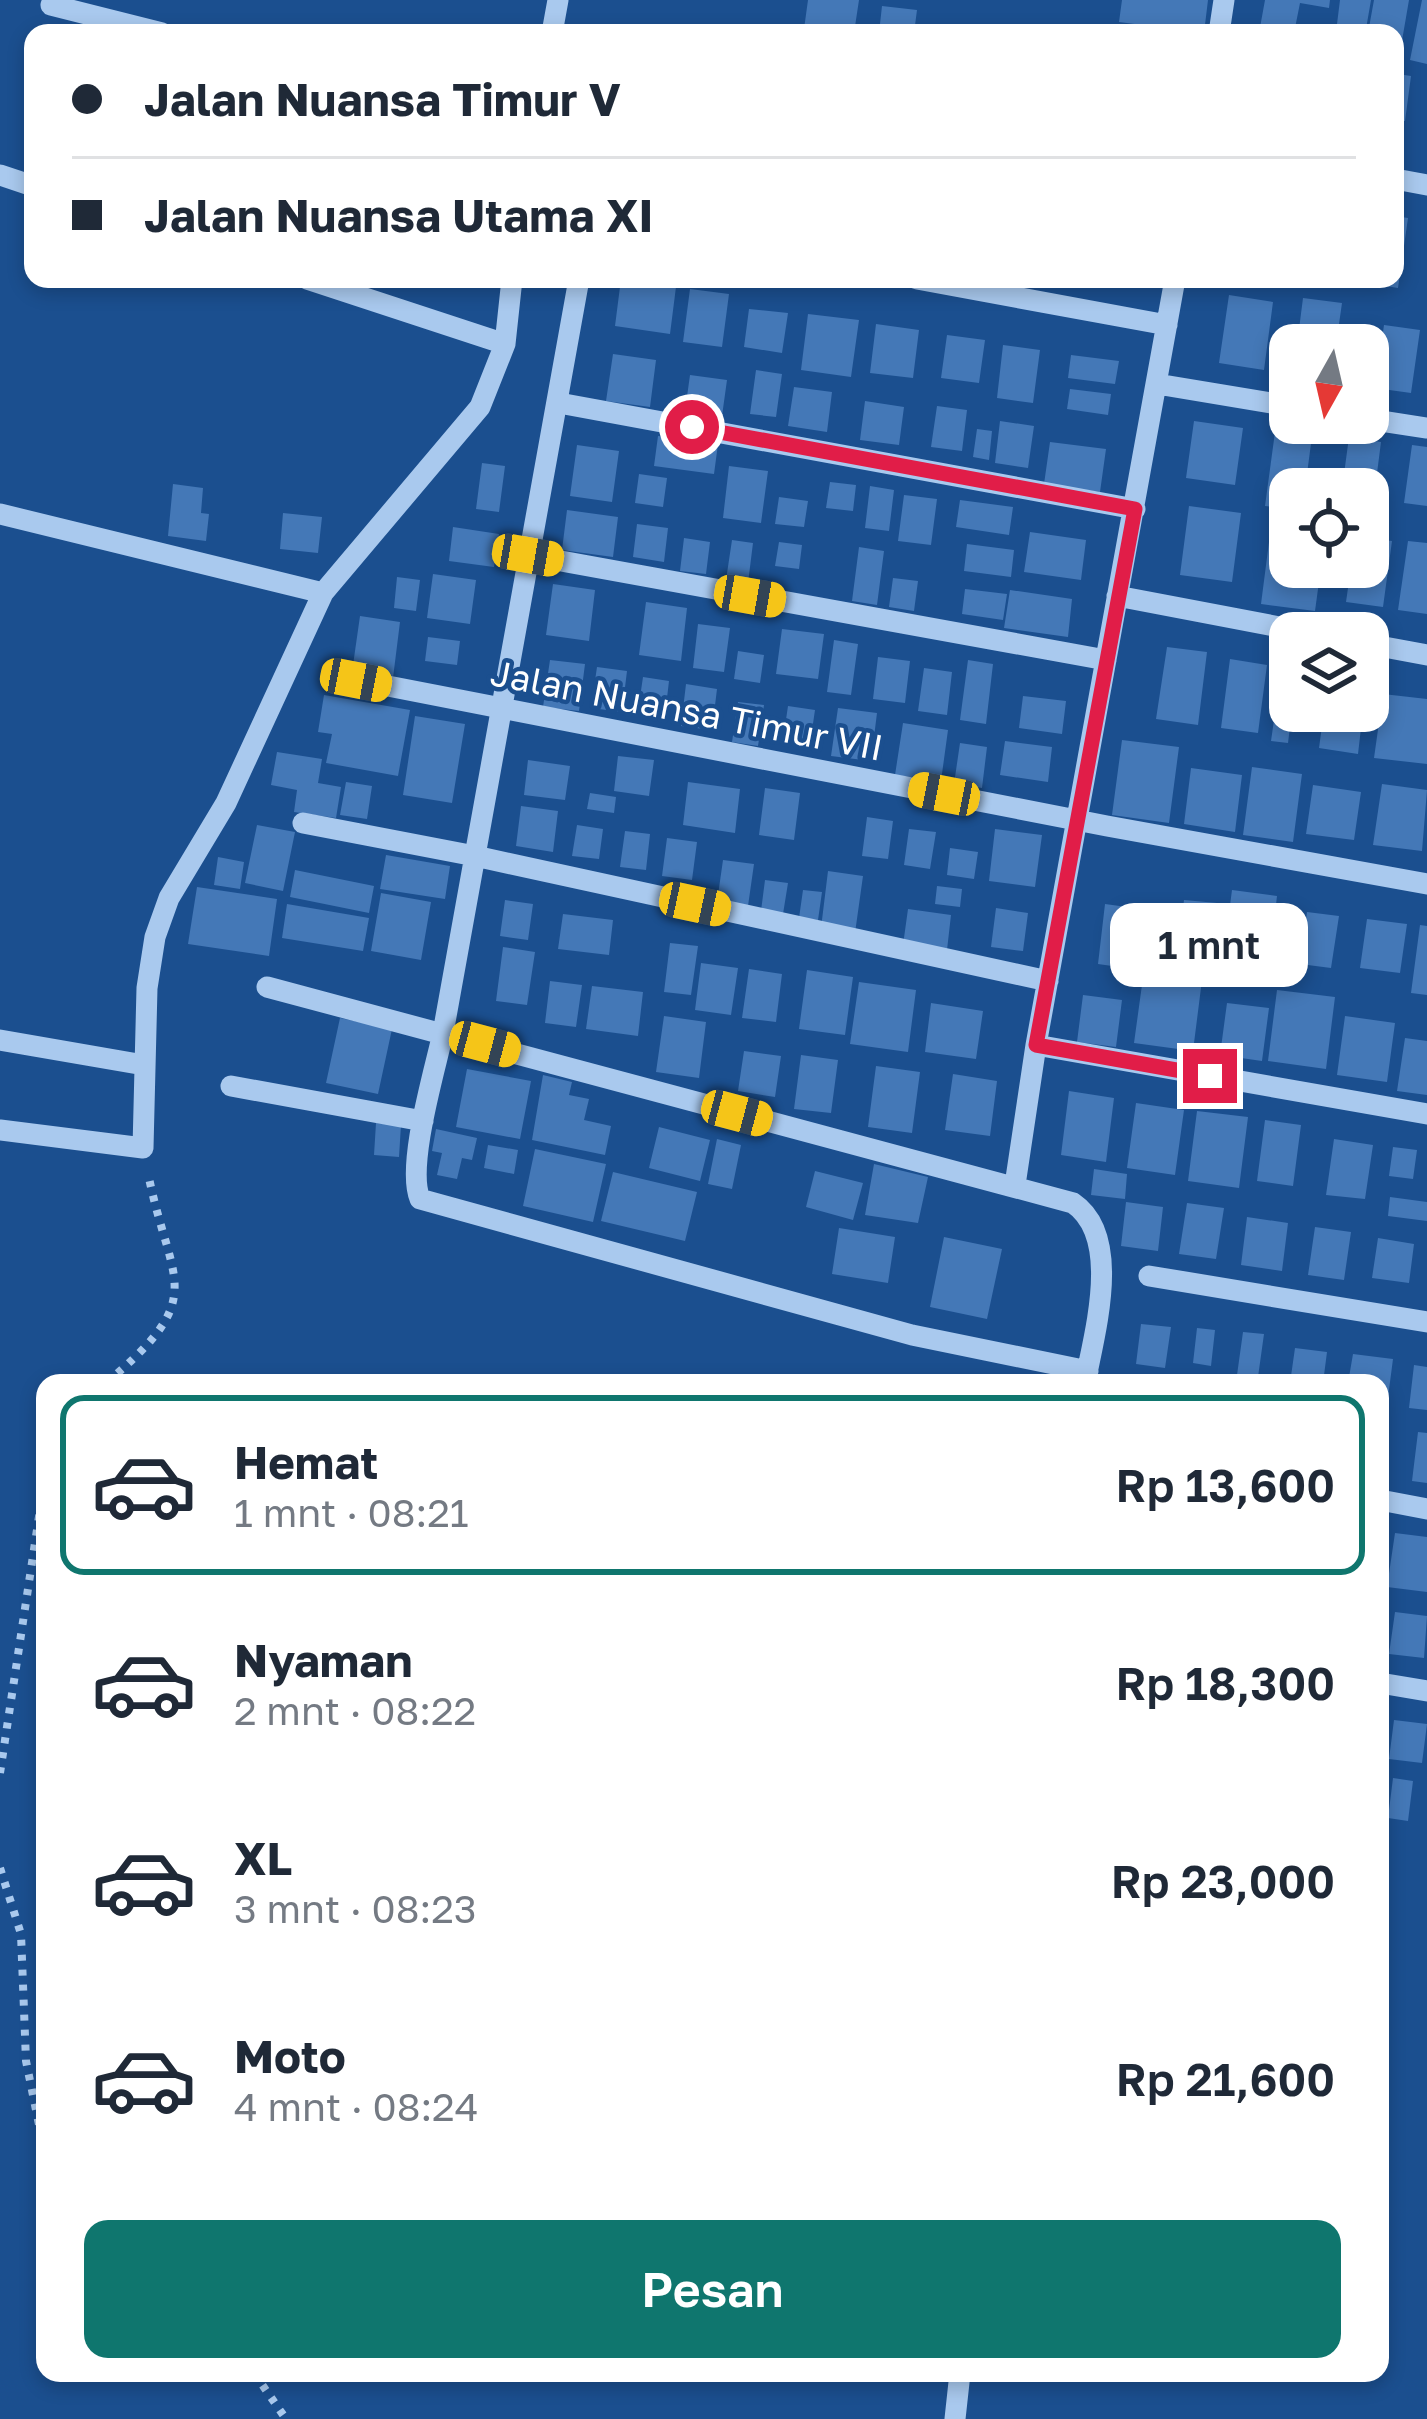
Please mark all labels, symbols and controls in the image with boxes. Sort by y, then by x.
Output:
text: Jalan Nuansa Timur V [144,72,621,126]
text: Jalan Nuansa Utama XI [144,188,654,242]
north arrow [1269,324,1389,444]
map controls [1269,324,1389,732]
route start [665,400,719,454]
button: locate [1269,468,1389,588]
car [489,531,567,579]
car [711,572,789,620]
button: layers [1269,612,1389,732]
street label: Jalan Nuansa Timur VII [487,650,887,769]
car [317,655,395,705]
car [905,769,983,819]
car [656,879,734,929]
callout: 1 mnt [1111,902,1309,986]
text: 1 mnt [1158,921,1260,968]
car [446,1017,524,1071]
route end [1183,1049,1237,1103]
car [698,1086,776,1140]
icon: car [90,1431,198,1539]
text: Hemat [234,1435,378,1489]
text: Rp 13,600 [1116,1458,1335,1512]
text: 1 mnt · 08:21 [234,1489,469,1536]
icon: car [90,1629,198,1737]
text: Nyaman [234,1633,412,1687]
text: Rp 18,300 [1115,1656,1335,1710]
text: 2 mnt · 08:22 [234,1687,476,1734]
icon: car [90,1827,198,1935]
text: XL [234,1831,292,1885]
text: Rp 23,000 [1111,1854,1335,1908]
text: 3 mnt · 08:23 [234,1885,477,1932]
icon: car [90,2025,198,2133]
text: Moto [234,2029,346,2083]
text: Rp 21,600 [1116,2052,1335,2106]
text: 4 mnt · 08:24 [234,2083,479,2130]
button: Pesan [84,2220,1341,2358]

